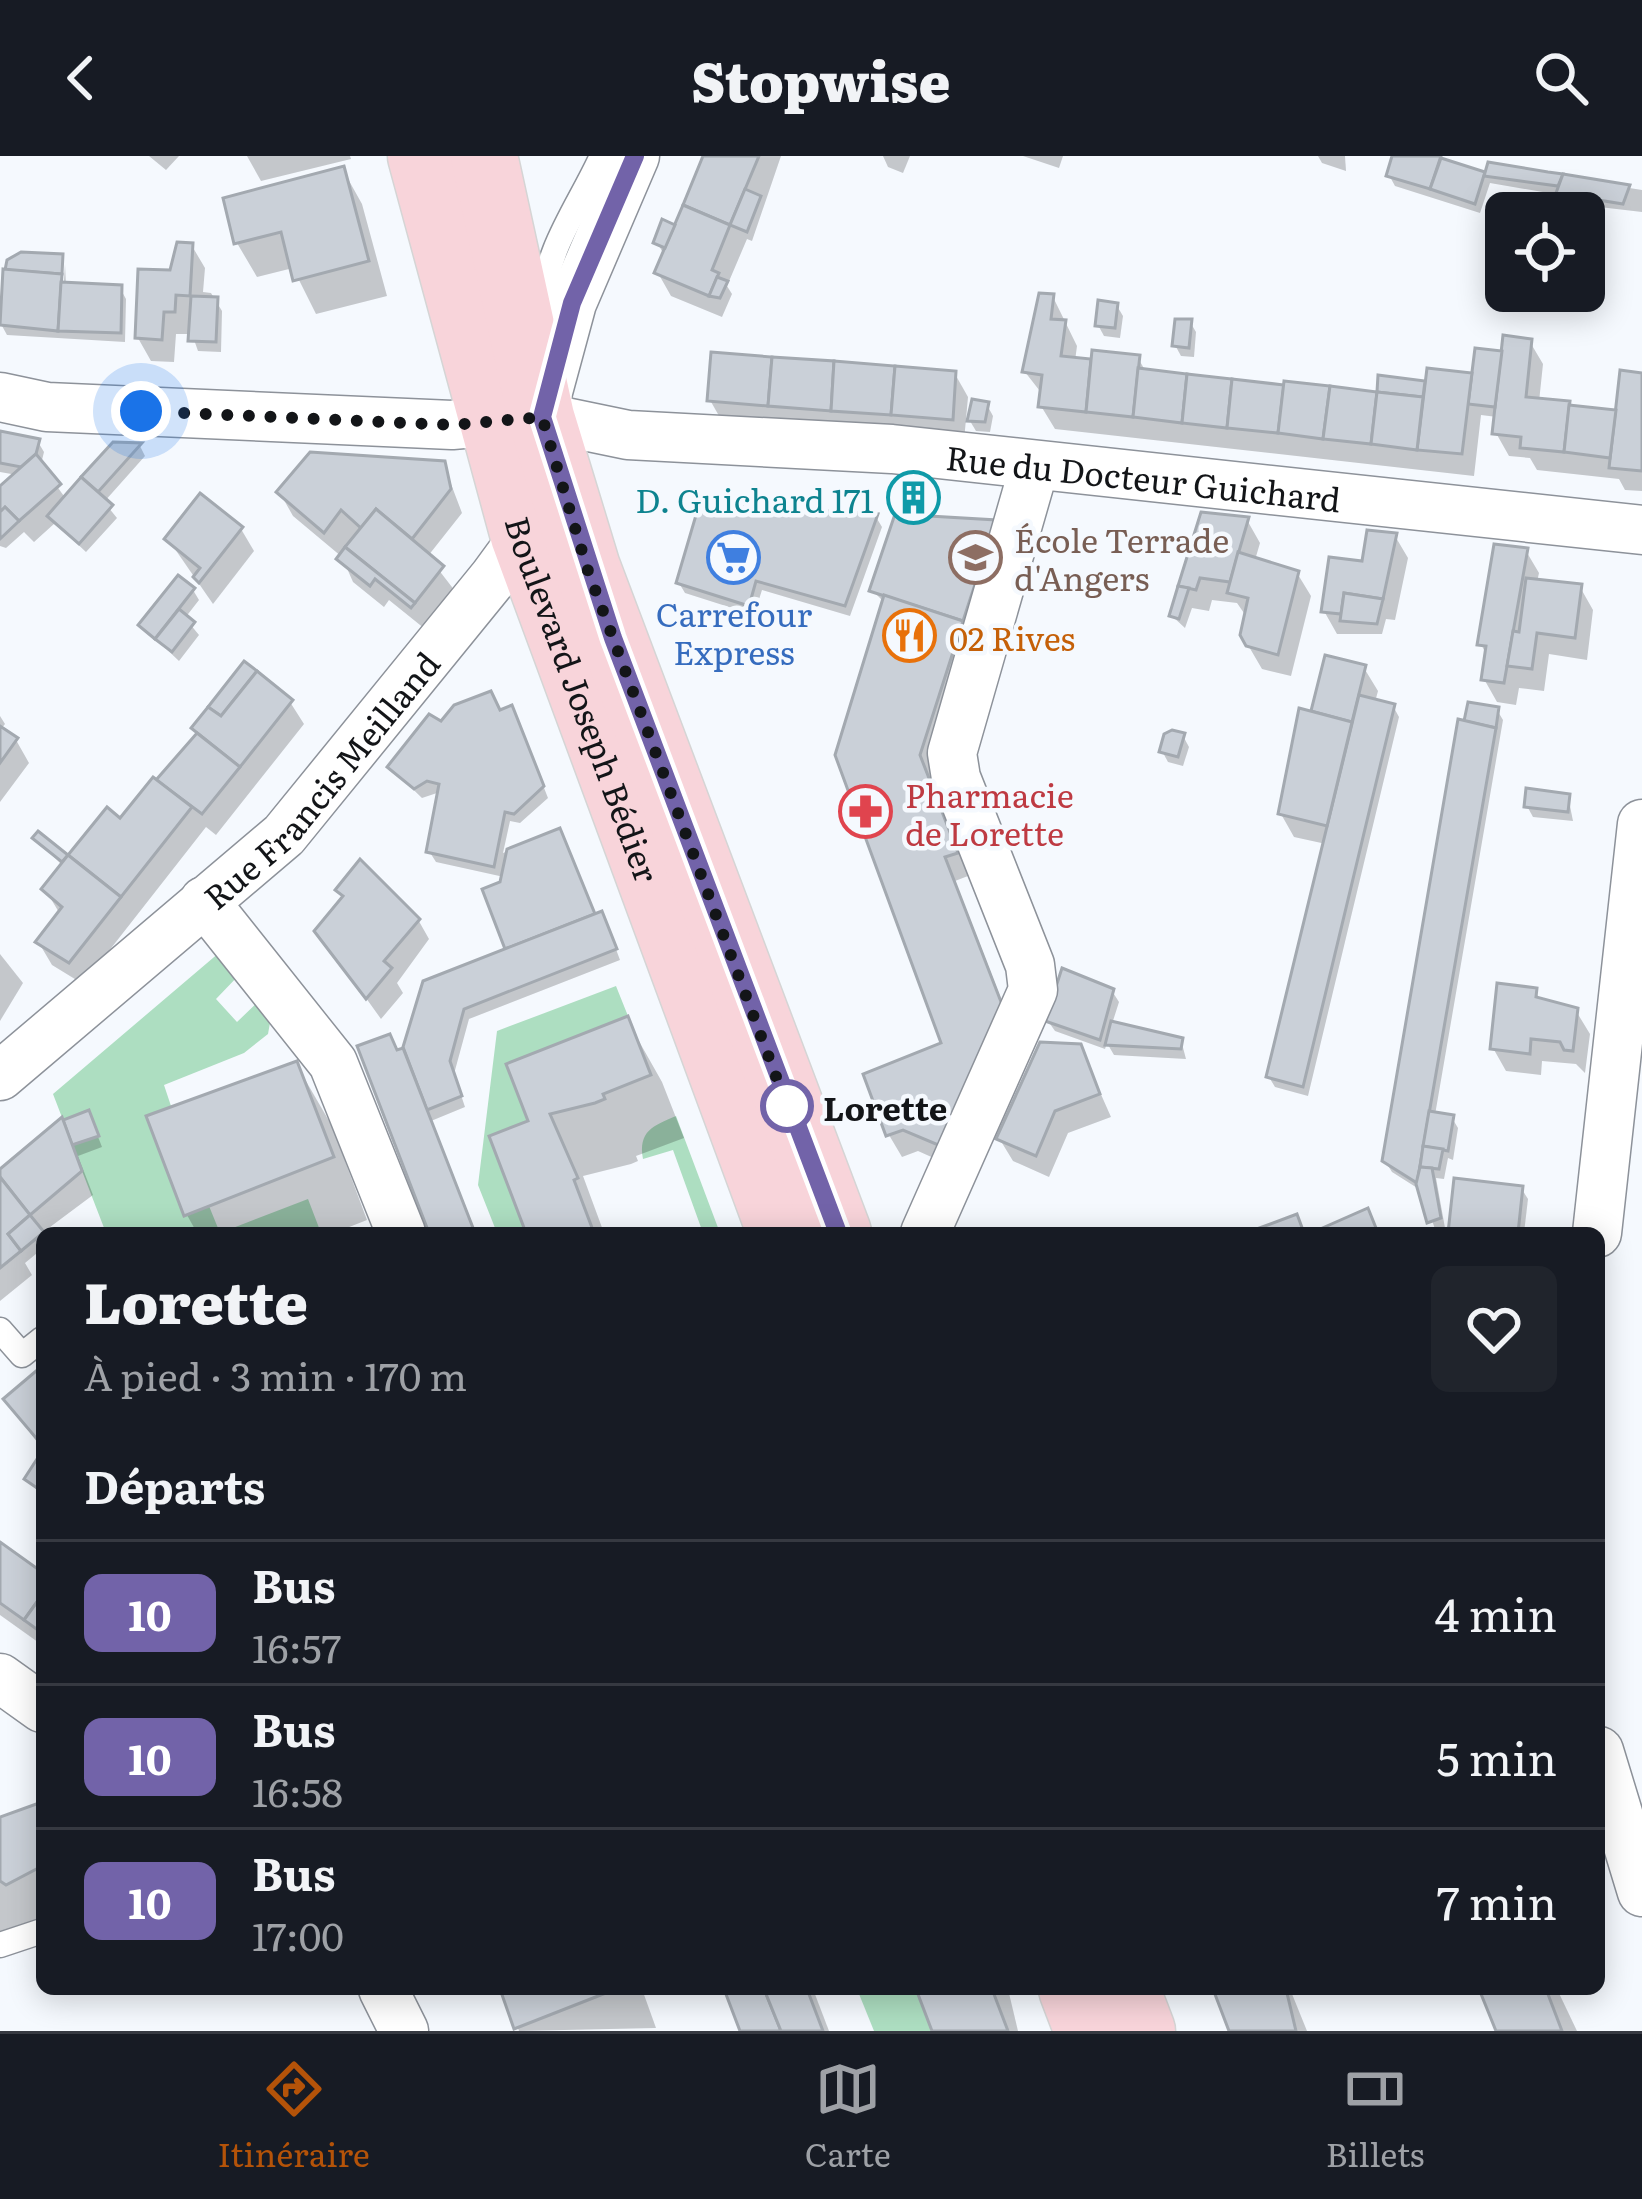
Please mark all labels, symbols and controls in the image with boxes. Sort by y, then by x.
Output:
text: Stopwise [692,38,950,119]
icon: back [48,45,114,111]
icon: search [1528,45,1594,111]
map controls [1485,192,1605,312]
button: locate [1485,192,1605,312]
your location [111,381,171,441]
street label: Rue du Docteur Guichard [944,431,1343,522]
building icon: D. Guichard 171 [885,470,941,526]
place label: D. Guichard 171 [635,474,874,523]
street label: Boulevard Joseph Bédier [495,510,674,889]
place label: École Terrade d'Angers [1014,514,1229,601]
school or university icon: École Terrade d'Angers [947,529,1003,585]
supermarket icon: Carrefour Express [706,530,762,586]
place label: Carrefour Express [656,588,813,675]
restaurant icon: 02 Rives [882,608,938,664]
place label: 02 Rives [949,612,1075,661]
street label: Rue Francis Meilland [191,640,449,919]
place label: Pharmacie de Lorette [905,769,1074,856]
pharmacy icon: Pharmacie de Lorette [838,784,894,840]
marker: Lorette [762,1081,812,1131]
place label: Lorette [823,1082,948,1131]
text: Lorette [84,1257,308,1342]
button: heart [1431,1266,1557,1392]
text: À pied · 3 min · 170 m [84,1345,467,1403]
text: Départs [84,1451,265,1518]
text: Bus [252,1550,336,1617]
text: 4 min [1435,1579,1557,1646]
text: 10 [128,1582,172,1644]
text: 16:57 [252,1617,341,1675]
text: Bus [252,1694,336,1761]
text: 5 min [1437,1723,1557,1790]
text: 10 [128,1726,172,1788]
text: 16:58 [252,1761,343,1819]
text: Bus [252,1838,336,1905]
text: 7 min [1437,1867,1557,1934]
text: 10 [128,1870,172,1932]
text: 17:00 [252,1905,344,1963]
tab: Itinéraire [217,2056,370,2177]
tab: Carte [805,2056,891,2177]
tab: Billets [1326,2056,1425,2177]

